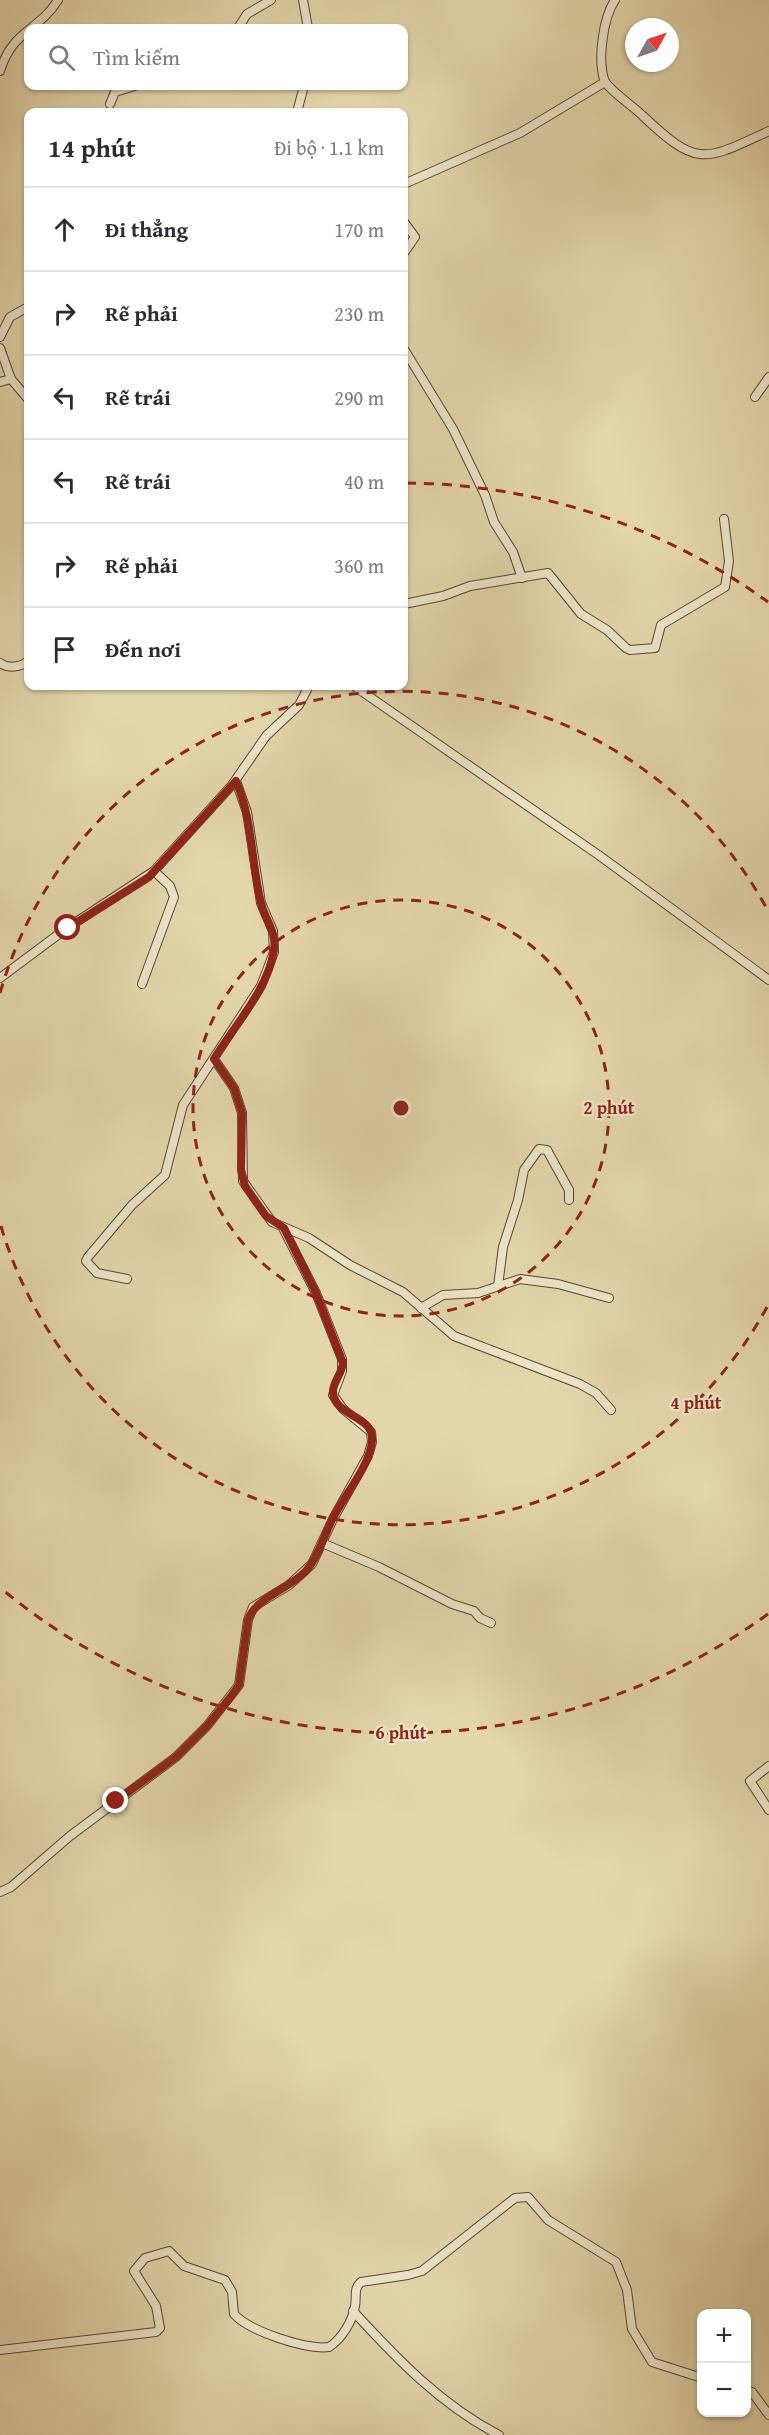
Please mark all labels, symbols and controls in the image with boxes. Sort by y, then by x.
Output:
north arrow [625,18,679,72]
search box [24,24,408,90]
icon: search [45,41,78,74]
text: Tìm kiếm [93,41,180,73]
text: 14 phút [48,128,136,167]
text: Đi bộ · 1.1 km [274,133,384,162]
icon: ahead [48,213,81,246]
text: Đi thẳng [105,213,188,245]
text: 170 m [334,215,384,244]
icon: right [48,297,81,330]
text: Rẽ phải [105,297,178,329]
text: 230 m [334,299,384,328]
icon: left [48,381,81,414]
text: Rẽ trái [105,381,171,413]
text: 290 m [334,383,384,412]
icon: left [48,465,81,498]
text: Rẽ trái [105,465,171,497]
text: 40 m [344,467,384,496]
icon: right [48,549,81,582]
text: Rẽ phải [105,549,178,581]
text: 360 m [334,551,384,580]
icon: arrive [48,633,81,666]
text: Đến nơi [105,633,181,665]
route start [54,914,80,940]
text: 2 phút [583,1094,635,1121]
centre of rings [391,1098,411,1118]
text: 4 phút [670,1389,722,1416]
text: 6 phút [375,1719,427,1746]
route end [102,1787,128,1813]
map controls [697,2309,751,2417]
button: + [697,2309,751,2363]
button: − [697,2363,751,2417]

